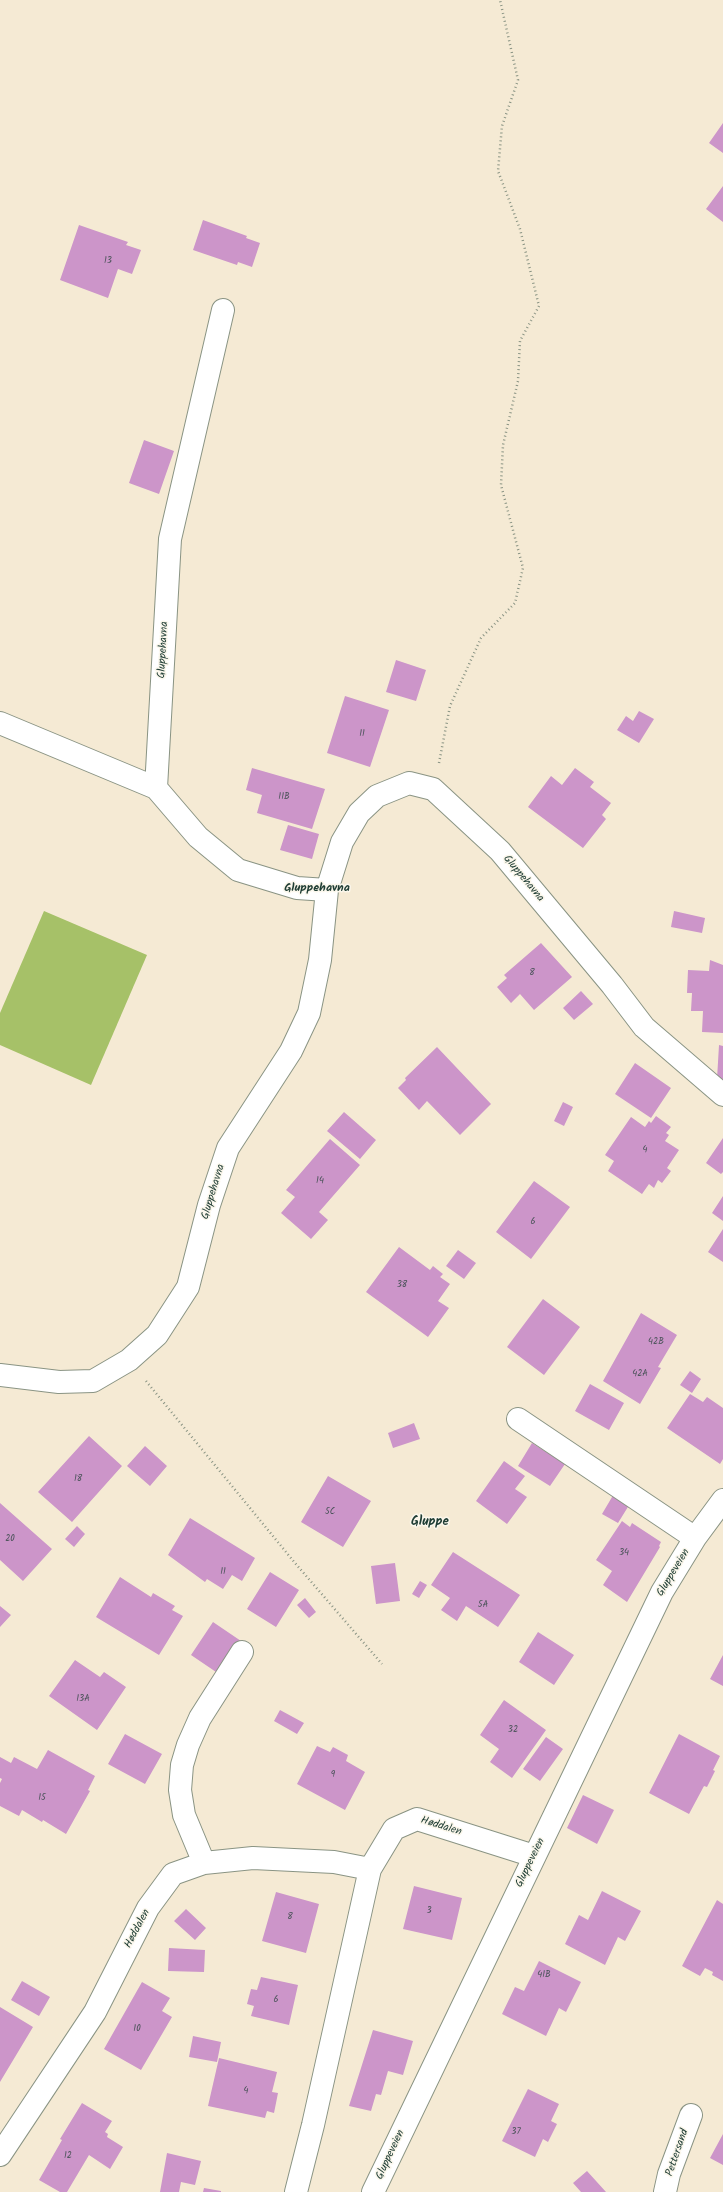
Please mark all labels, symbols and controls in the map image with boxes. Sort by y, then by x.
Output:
house number: 13 [104,256,112,266]
street label: Gluppehavna [156,621,172,679]
house number: 11 [359,729,365,739]
house number: 11B [278,792,290,802]
street label: Gluppehavna [500,853,546,905]
district label: Gluppehavna [284,882,350,896]
house number: 8 [529,968,535,978]
house number: 4 [643,1145,647,1155]
street label: Gluppehavna [199,1163,229,1221]
house number: 14 [316,1176,324,1186]
house number: 6 [530,1217,536,1227]
house number: 38 [397,1280,407,1290]
house number: 42B [648,1337,664,1347]
house number: 42A [632,1369,648,1379]
house number: 18 [74,1474,82,1484]
house number: 5C [325,1507,335,1517]
district label: Gluppe [411,1515,449,1531]
house number: 20 [5,1534,15,1544]
street label: Gluppeveien [655,1547,693,1599]
house number: 34 [619,1548,629,1558]
house number: 11 [220,1567,226,1577]
house number: 5A [478,1600,488,1610]
house number: 13A [76,1694,90,1704]
house number: 32 [508,1725,518,1735]
house number: 9 [331,1770,335,1780]
house number: 15 [38,1793,46,1803]
street label: Høddalen [419,1815,463,1839]
street label: Gluppeveien [513,1836,549,1890]
house number: 3 [426,1906,432,1916]
street label: Høddalen [122,1907,154,1951]
house number: 8 [287,1912,293,1922]
house number: 41B [537,1970,551,1980]
house number: 6 [273,1995,279,2005]
house number: 10 [133,2024,141,2034]
house number: 4 [244,2086,248,2096]
house number: 37 [511,2127,521,2137]
street label: Gluppeveien [374,2128,408,2182]
street label: Pettersand [664,2128,692,2178]
house number: 12 [64,2151,72,2161]

